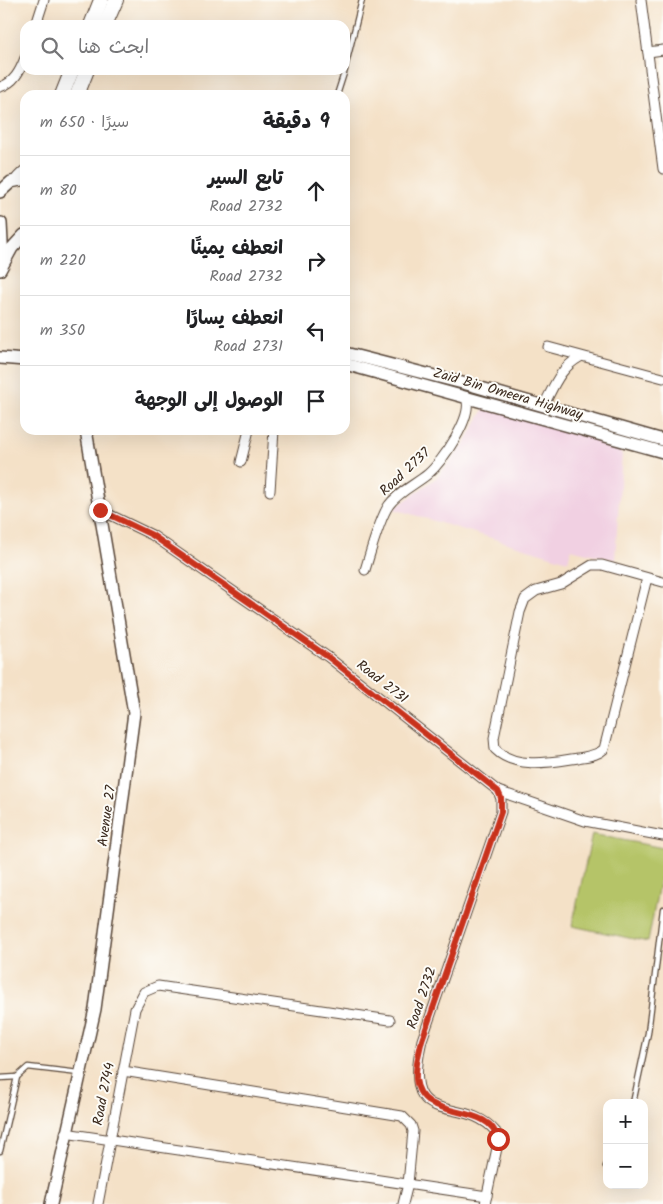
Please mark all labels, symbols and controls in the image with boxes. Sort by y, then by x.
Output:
search box [20,20,350,75]
text: ابحث هنا [78,33,149,63]
icon: search [38,34,66,62]
text: 9 دقيقة [263,106,330,139]
text: سيرًا · 650 m [40,110,129,135]
text: تابع السير [208,164,283,194]
icon: ahead [302,177,330,205]
text: 80 m [40,178,77,203]
text: Road 2732 [209,194,283,219]
text: انعطف يمينًا [191,234,283,264]
icon: right [302,247,330,275]
text: 220 m [40,248,86,273]
text: Road 2732 [209,264,283,289]
text: انعطف يسارًا [186,304,283,334]
icon: left [302,317,330,345]
text: 350 m [40,318,85,343]
text: Road 2731 [214,334,283,359]
street label: Zaid Bin Omeera Highway [430,362,586,426]
text: الوصول إلى الوجهة [135,386,283,416]
icon: arrive [302,387,330,415]
street label: Road 2737 [375,442,436,501]
route end [89,499,112,522]
street label: Road 2731 [351,655,413,709]
street label: Avenue 27 [92,784,122,848]
street label: Road 2732 [401,964,443,1032]
street label: Road 2744 [87,1060,121,1127]
map controls [603,1099,648,1189]
button: + [603,1099,648,1144]
route start [487,1128,510,1151]
button: − [603,1144,648,1189]

